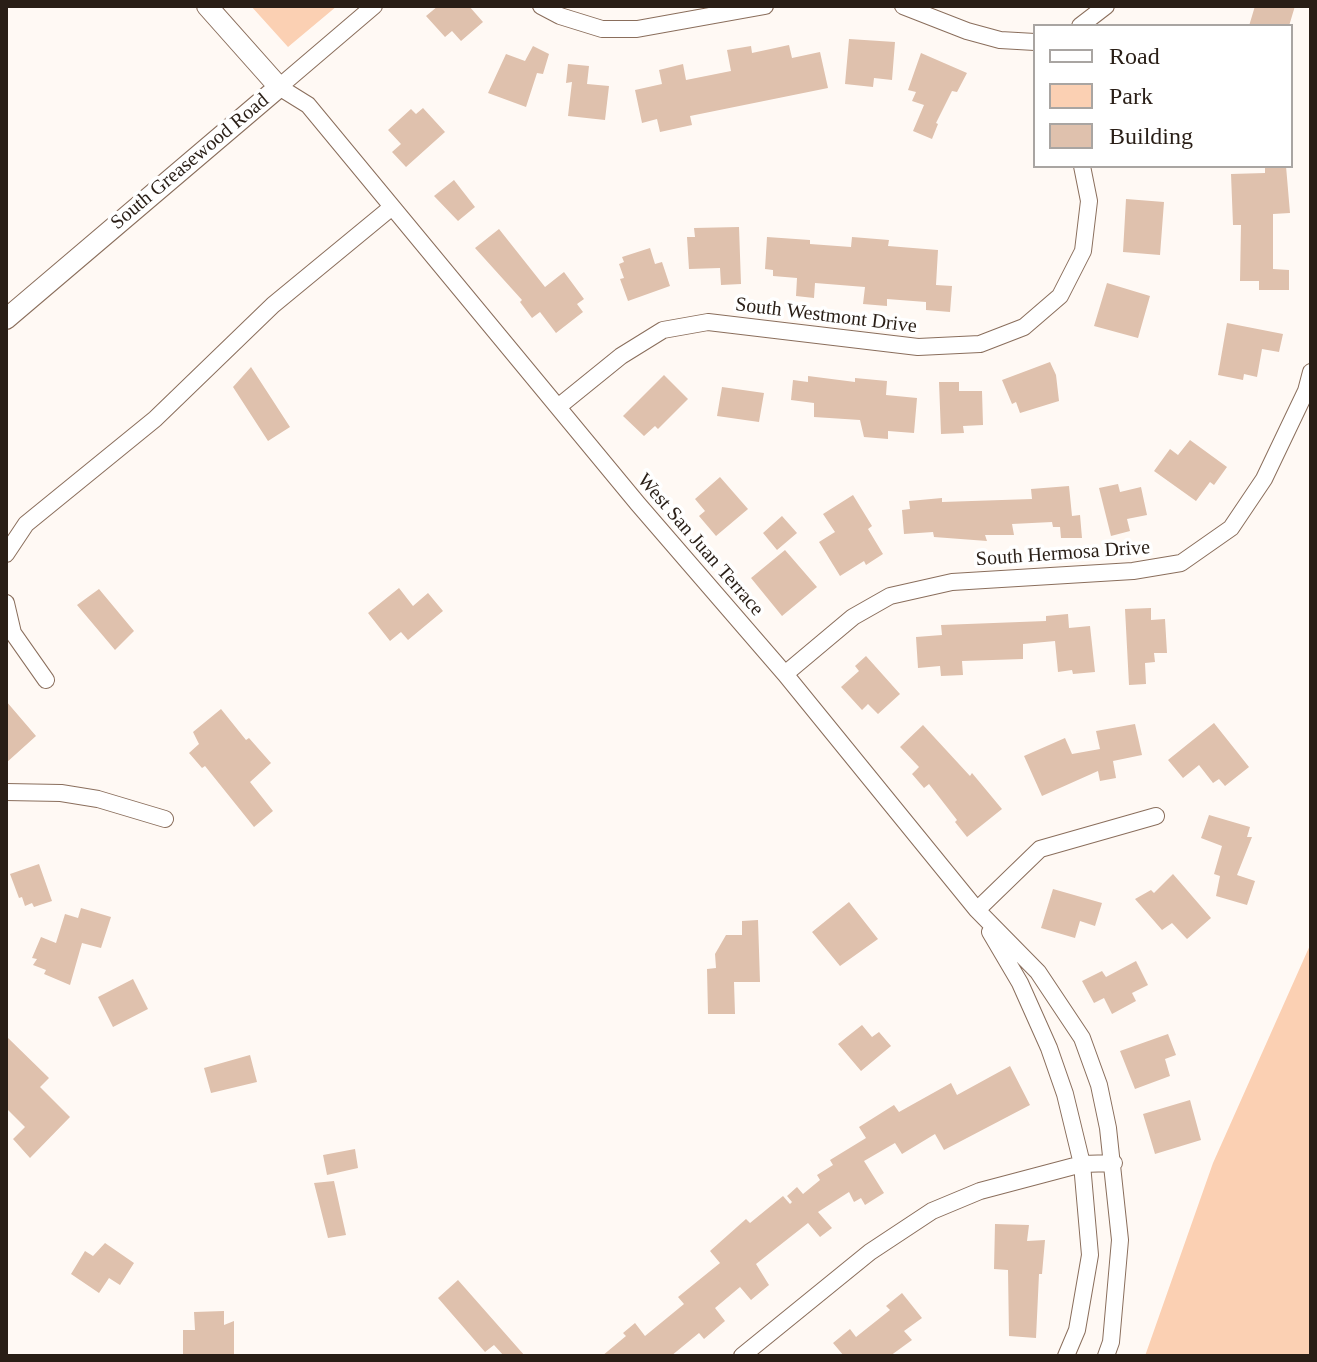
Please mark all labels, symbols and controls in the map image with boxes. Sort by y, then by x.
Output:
legend [1033,24,1293,168]
text: Road [1109,43,1160,69]
text: Park [1109,83,1153,109]
street label: South Greasewood Road [106,89,274,235]
text: Building [1109,123,1193,149]
street label: South Westmont Drive [734,293,918,339]
street label: West San Juan Terrace [632,469,768,621]
street label: South Hermosa Drive [975,536,1151,572]

